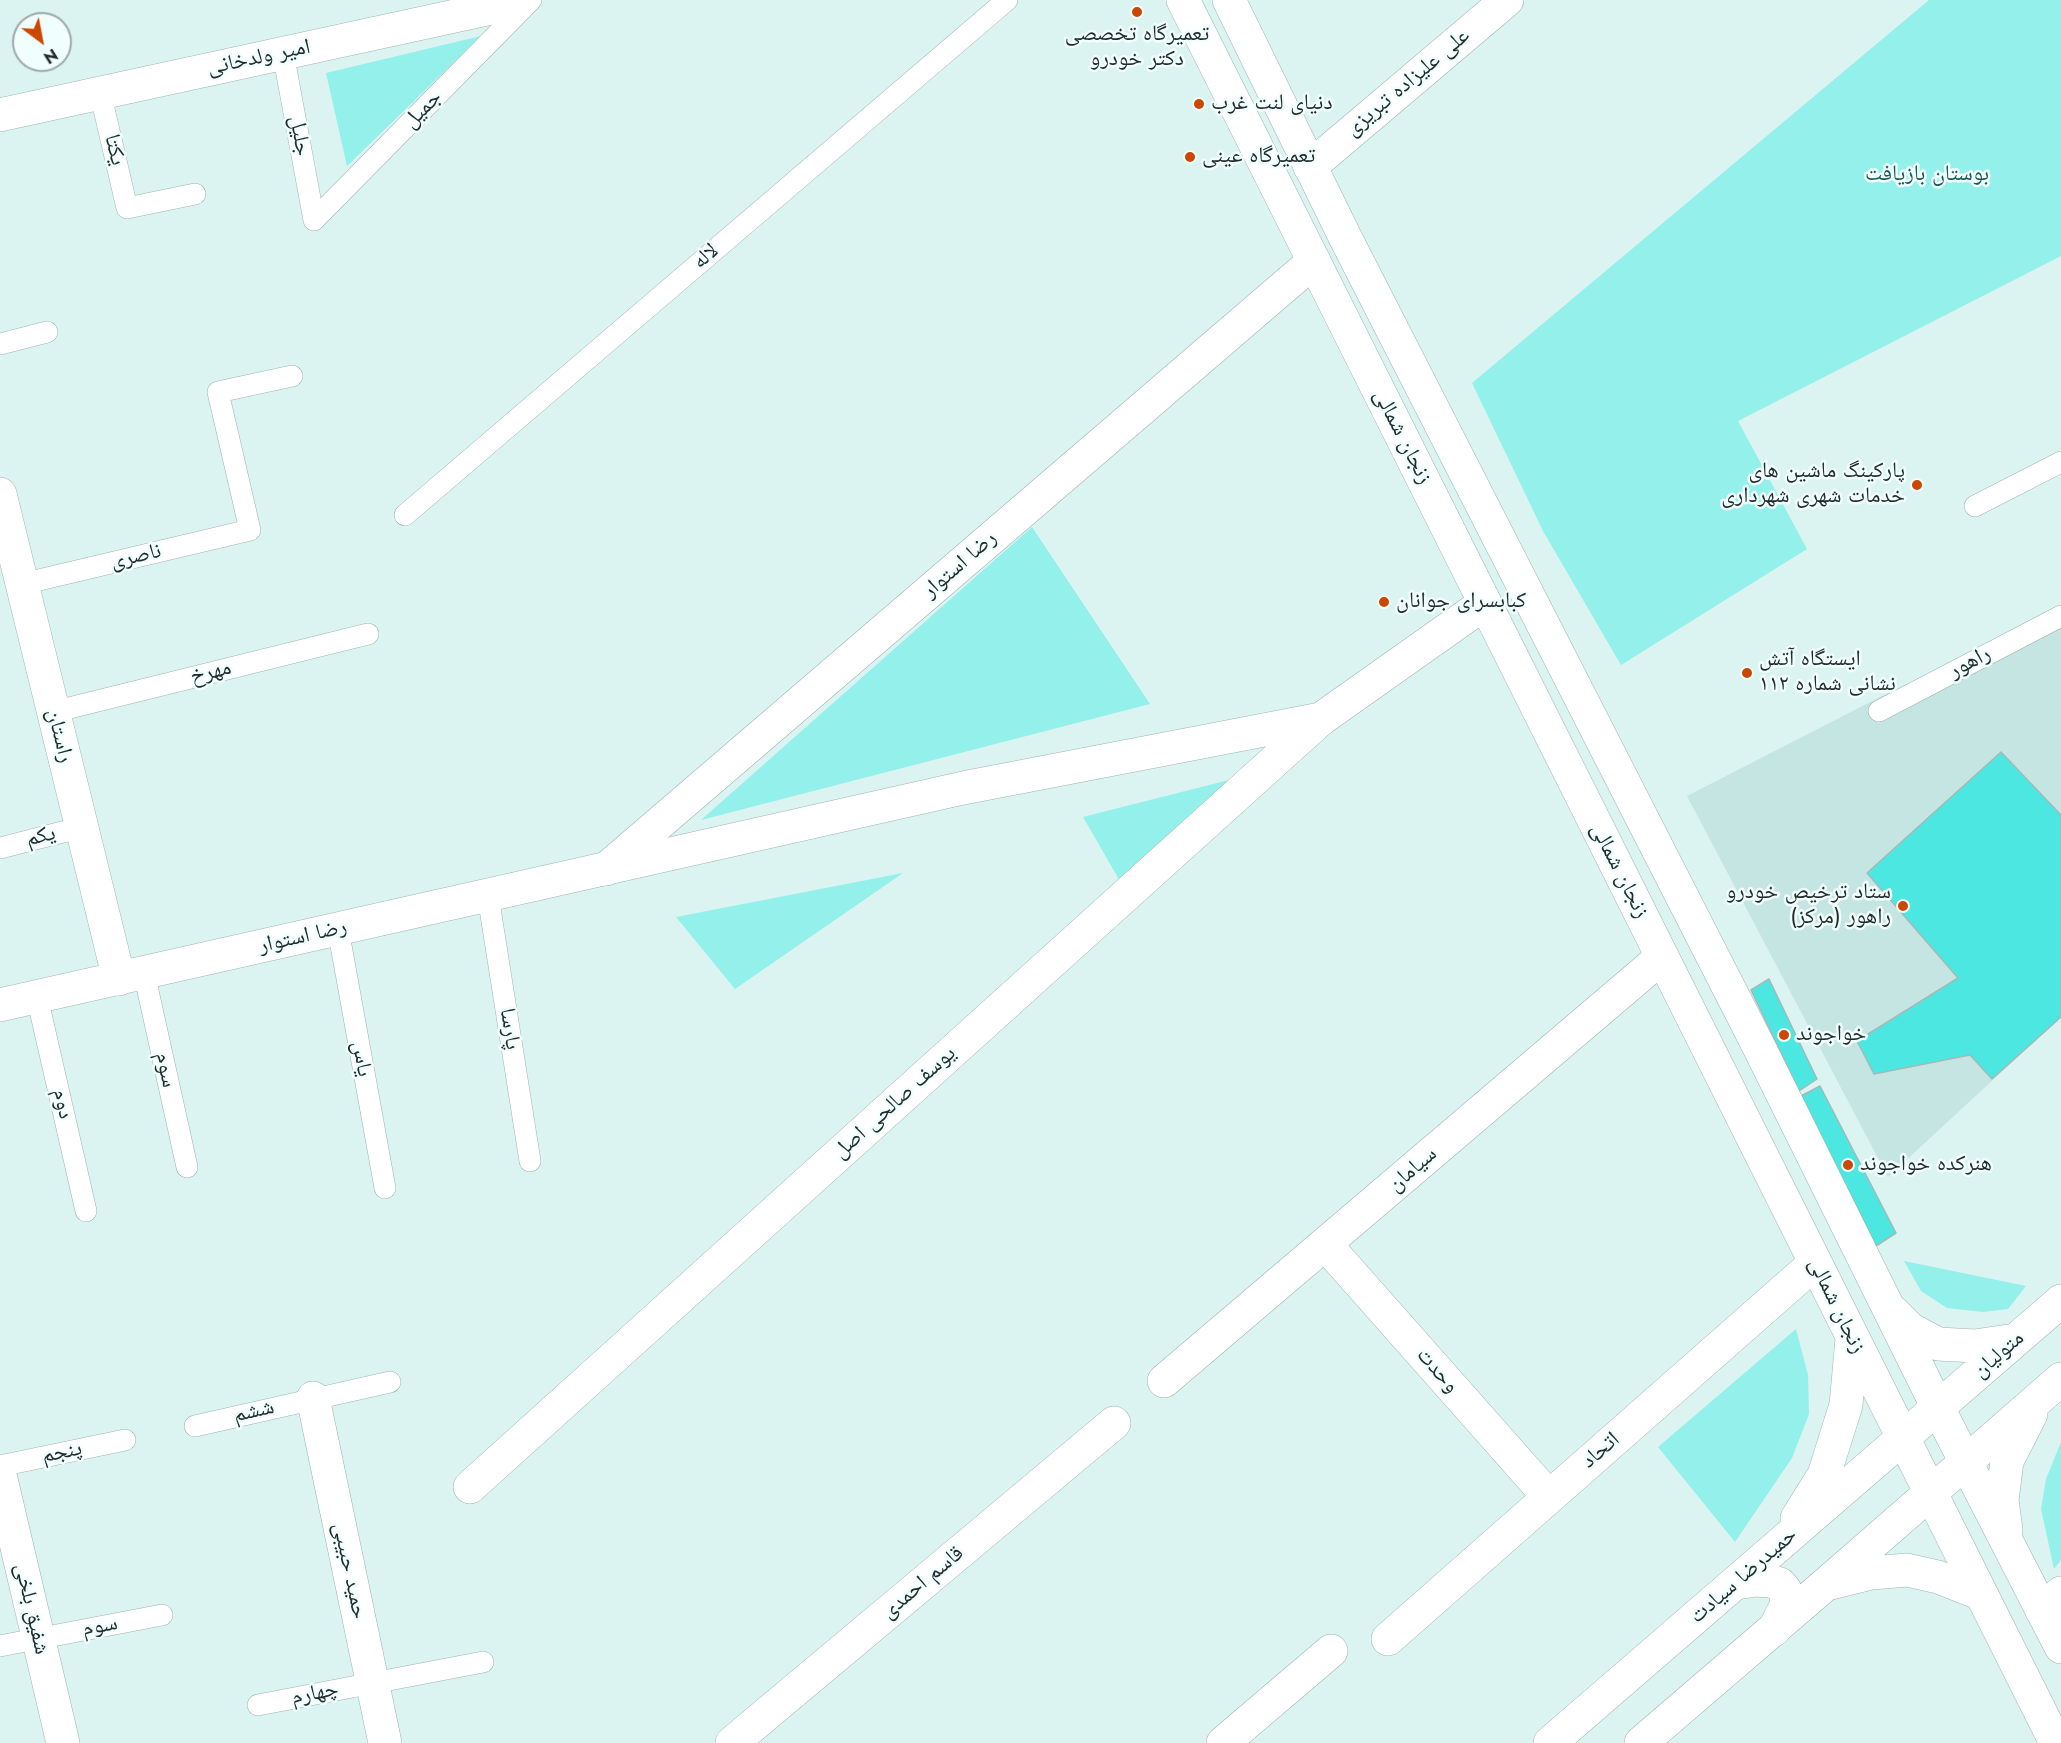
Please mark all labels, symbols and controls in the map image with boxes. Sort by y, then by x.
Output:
marker: تعمیرگاه تخصصی دکتر خودرو [1130,5,1144,19]
north arrow [12,12,72,72]
place label: تعمیرگاه تخصصی دکتر خودرو [1065,22,1209,74]
street label: علی علیزاده تبریزی [1340,23,1476,143]
street label: امیر ولدخانی [205,34,313,82]
text: N [39,43,62,69]
street label: جمیل [398,85,448,135]
place label: دنیای لنت غرب [1211,91,1332,117]
marker: دنیای لنت غرب [1192,97,1206,111]
street label: جلیل [283,114,315,158]
street label: یکتا [98,132,130,168]
place label: تعمیرگاه عینی [1202,144,1315,170]
marker: تعمیرگاه عینی [1183,150,1197,164]
park label: بوستان بازیافت [1865,162,1989,188]
street label: لاله [688,239,724,275]
street label: زنجان شمالی [1367,385,1437,489]
place label: پارکینگ ماشین های خدمات شهری شهرداری [1721,459,1905,511]
marker: پارکینگ ماشین های خدمات شهری شهرداری [1910,478,1924,492]
street label: رضا استوار [918,526,1002,604]
street label: ناصری [108,538,164,576]
place label: کبابسرای جوانان [1396,589,1526,615]
marker: کبابسرای جوانان [1377,595,1391,609]
street label: راهور [1945,641,1995,685]
place label: ایستگاه آتش نشانی شماره ۱۱۲ [1759,647,1896,698]
street label: مهرخ [188,655,234,691]
marker: ایستگاه آتش نشانی شماره ۱۱۲ [1740,666,1754,680]
street label: راستان [40,706,78,766]
street label: زنجان شمالی [1584,819,1654,923]
street label: یکم [24,821,58,853]
place label: ستاد ترخیص خودرو راهور (مرکز) [1726,880,1891,932]
marker: ستاد ترخیص خودرو راهور (مرکز) [1896,899,1910,913]
street label: رضا استوار [256,914,350,960]
street label: پارسا [493,1006,525,1052]
place label: خواجوند [1796,1022,1866,1048]
marker: خواجوند [1777,1028,1791,1042]
street label: یاس [345,1039,377,1079]
street label: یوسف صالحی اصل [828,1041,962,1165]
street label: سوم [148,1050,182,1090]
street label: دوم [46,1086,78,1122]
street label: سیامان [1383,1142,1443,1198]
place label: هنرکده خواجوند [1860,1152,1992,1178]
marker: هنرکده خواجوند [1841,1158,1855,1172]
street label: زنجان شمالی [1802,1254,1870,1358]
street label: متولیان [1968,1326,2030,1384]
street label: وحدت [1410,1343,1464,1399]
street label: ششم [231,1395,277,1429]
street label: اتحاد [1576,1427,1626,1475]
street label: پنجم [40,1436,84,1470]
street label: حمید حبیبی [326,1520,372,1622]
street label: حمیدرضا سیادت [1685,1522,1803,1630]
street label: قاسم احمدی [876,1541,970,1625]
street label: شفیق بلخی [8,1561,54,1657]
street label: سوم [80,1611,120,1643]
street label: چهارم [289,1677,341,1711]

